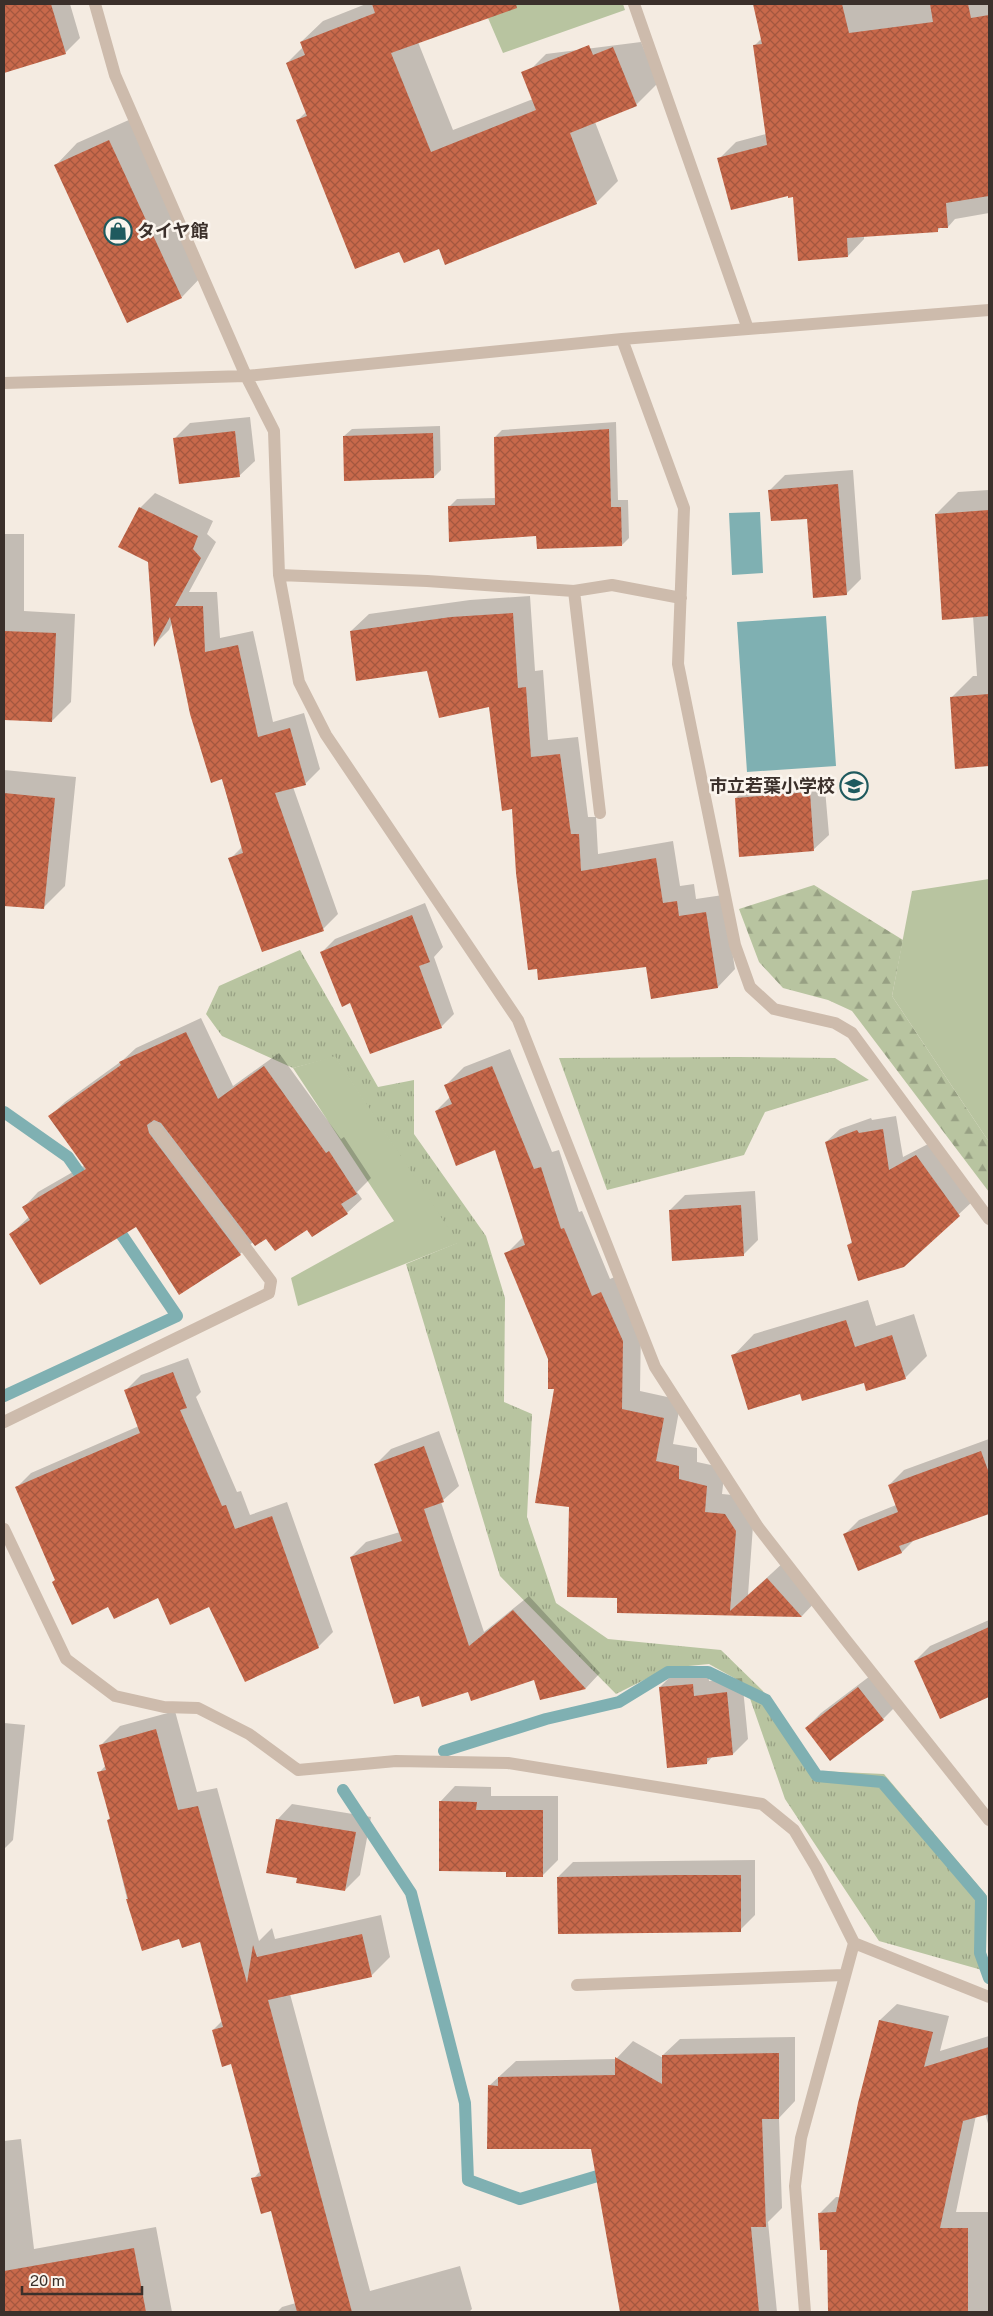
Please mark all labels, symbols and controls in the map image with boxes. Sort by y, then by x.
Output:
shop icon: タイヤ館 [103,216,133,246]
place label: タイヤ館 [137,220,208,241]
school or university icon: 市立若葉小学校 [839,771,869,801]
place label: 市立若葉小学校 [709,775,835,796]
scale bar [22,2264,142,2296]
text: 20 m [30,2272,65,2289]

